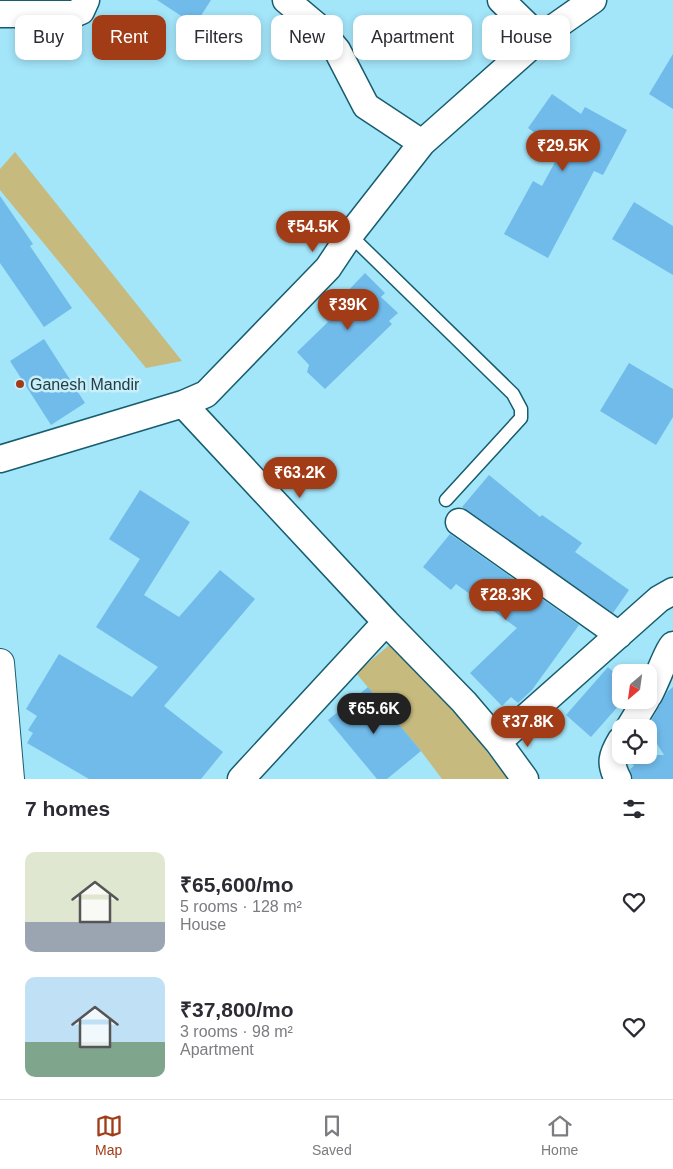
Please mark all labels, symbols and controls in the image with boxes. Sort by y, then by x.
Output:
chip: Buy [15,15,82,60]
chip: Rent [92,15,166,60]
chip: Filters [176,15,261,60]
chip: New [271,15,343,60]
chip: Apartment [353,15,472,60]
chip: House [482,15,570,60]
pin: ₹29.5K [522,130,604,172]
text: ₹29.5K [537,137,589,154]
pin: ₹54.5K [272,210,354,253]
text: ₹54.5K [287,218,339,235]
pin: ₹39K [318,288,378,331]
text: ₹39K [329,296,367,313]
place label: Ganesh Mandir [30,376,140,393]
marker: Ganesh Mandir [14,378,26,390]
pin: ₹63.2K [259,456,341,499]
text: ₹63.2K [274,464,326,481]
pin: ₹28.3K [465,578,547,621]
text: ₹28.3K [480,586,532,603]
north arrow [612,664,658,709]
map controls [612,664,657,764]
pin: ₹65.6K [333,692,415,735]
text: ₹65.6K [348,700,400,717]
pin: ₹37.8K [487,706,569,748]
text: ₹37.8K [502,713,554,730]
button: locate [612,719,657,764]
icon: filters [620,795,648,823]
text: 7 homes [25,797,110,820]
icon: home [65,872,125,932]
text: ₹65,600/mo [180,873,294,896]
icon: heart [620,888,648,916]
text: 5 rooms · 128 m² [180,898,302,915]
text: House [180,916,226,933]
icon: home [65,997,125,1057]
text: ₹37,800/mo [180,998,294,1021]
icon: heart [620,1013,648,1041]
text: 3 rooms · 98 m² [180,1023,293,1040]
text: Apartment [180,1041,254,1058]
tab: Map [95,1112,123,1158]
tab: Saved [312,1112,352,1158]
tab: Home [541,1112,578,1158]

